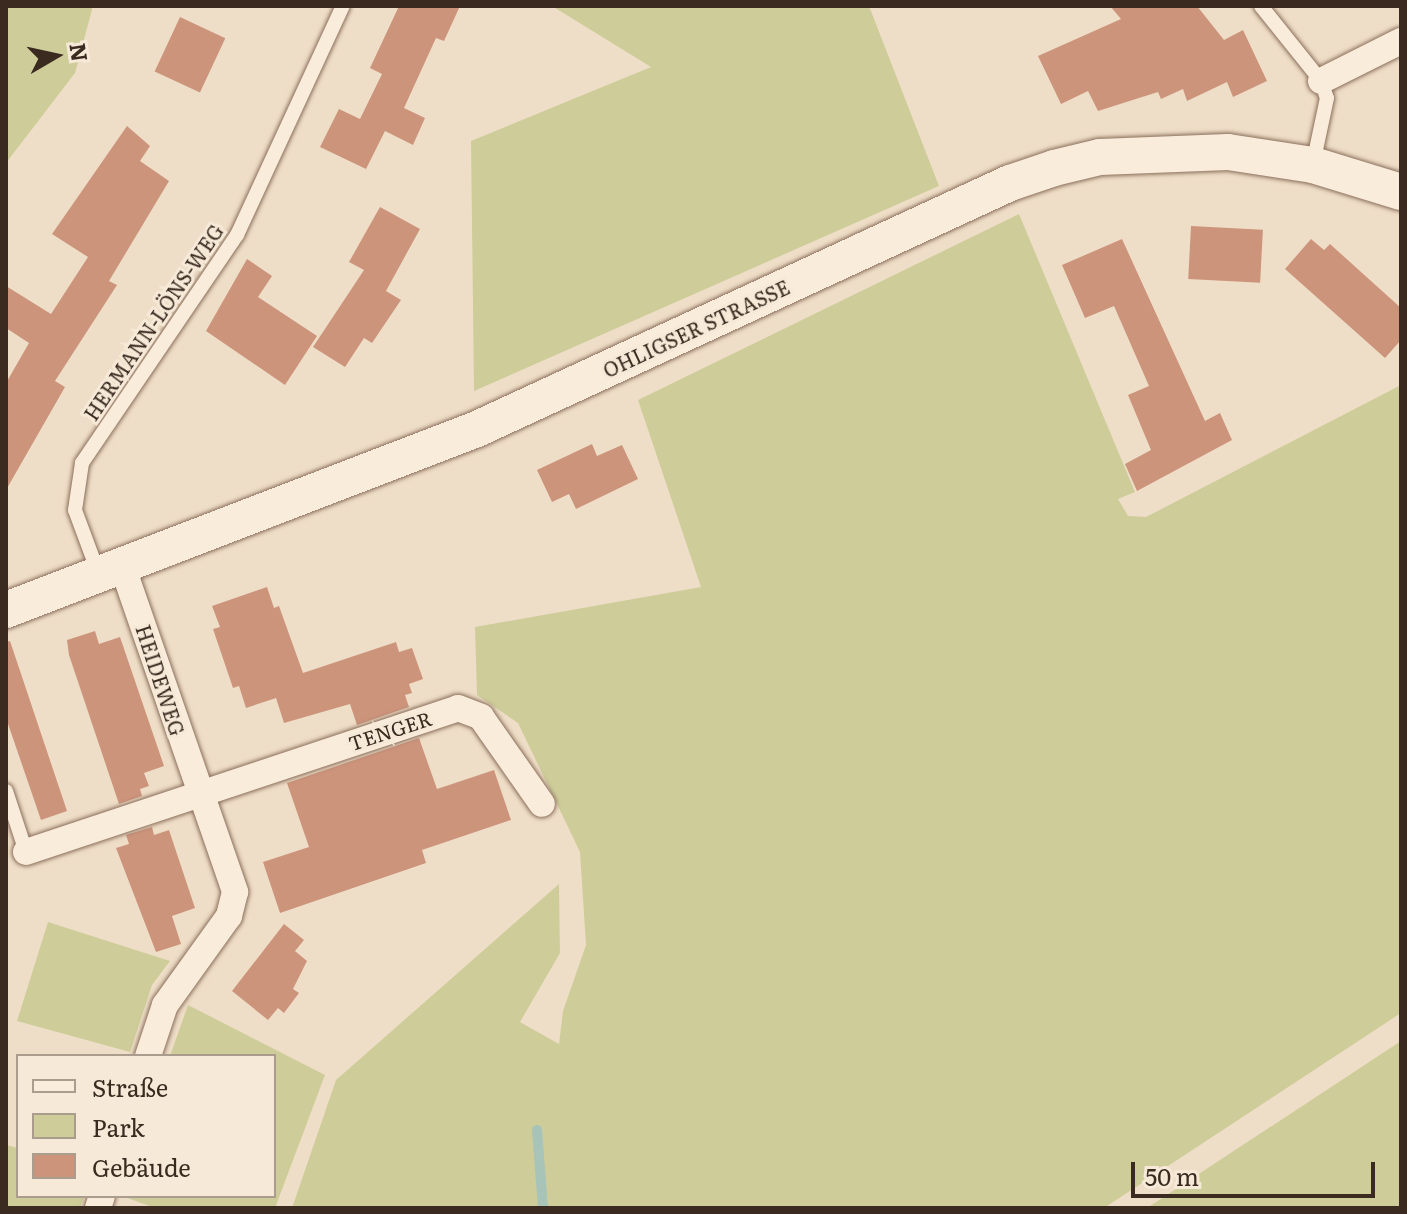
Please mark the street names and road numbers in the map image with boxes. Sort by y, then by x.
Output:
street label: HERMANN-LÖNS-WEG [78,219,228,425]
street label: OHLIGSER STRASSE [599,274,793,382]
street label: HEIDEWEG [132,621,190,739]
street label: TENGER [345,705,435,755]

